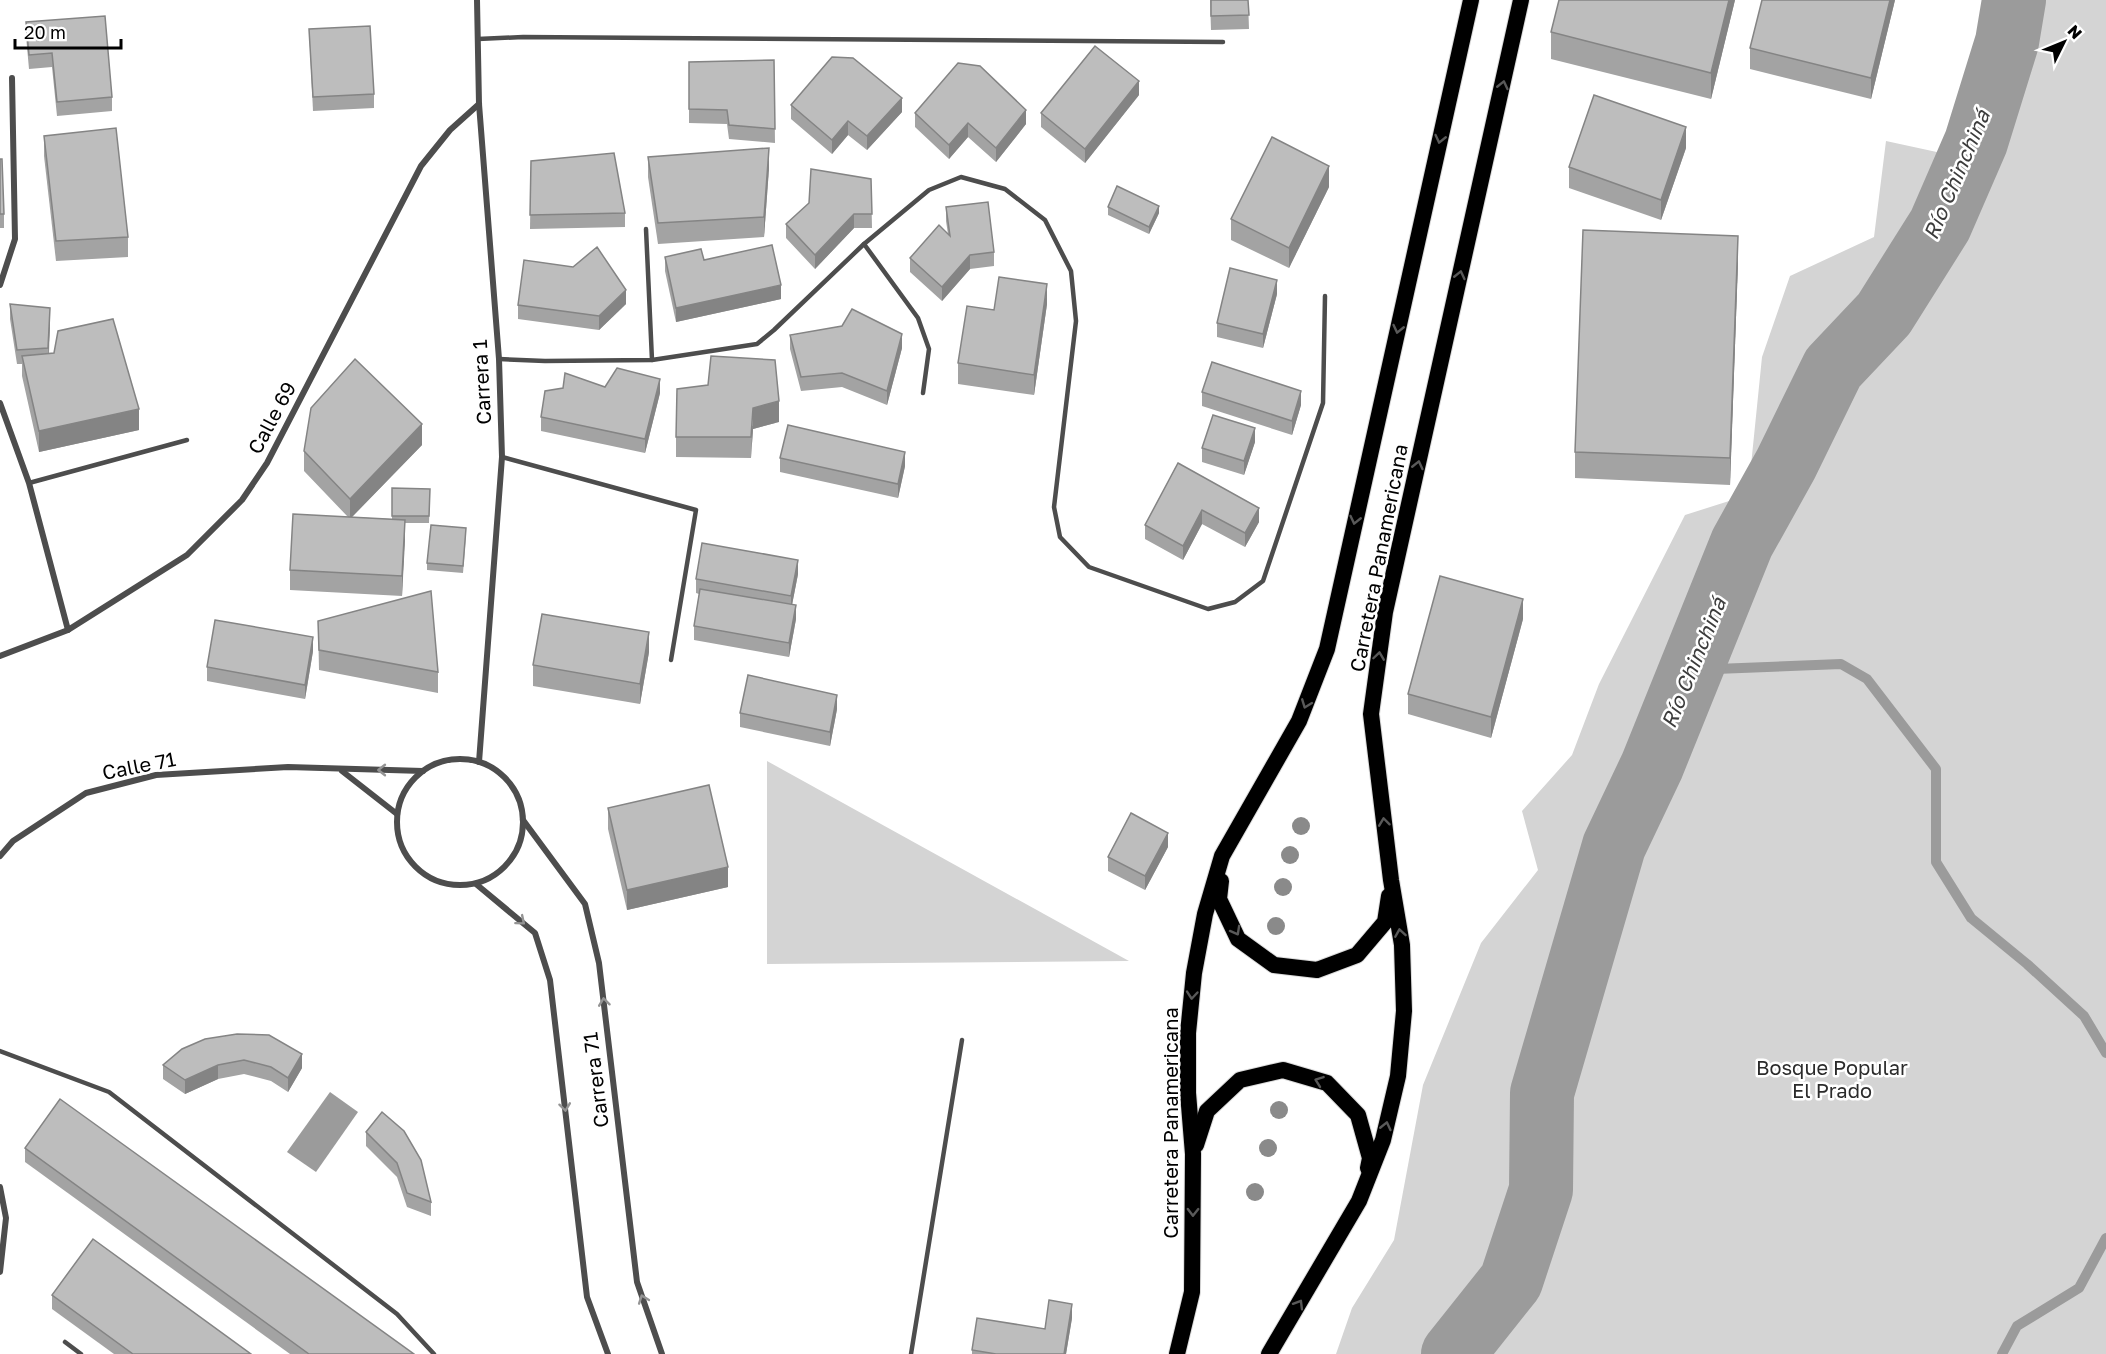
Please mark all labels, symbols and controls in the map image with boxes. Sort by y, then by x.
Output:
scale bar [15,12,122,50]
north arrow [2034,12,2094,72]
text: N [2064,20,2086,43]
text: 20 m [24,21,66,43]
one-way arrow [1495,80,1508,90]
water label: Río Chinchiná [1917,104,1996,243]
one-way arrow [1435,134,1448,144]
one-way arrow [1453,270,1466,280]
one-way arrow [1392,324,1405,334]
street label: Carrera 1 [467,338,495,425]
street label: Calle 69 [242,377,300,458]
street label: Carretera Panamericana [1344,442,1412,674]
one-way arrow [1410,460,1423,470]
one-way arrow [1350,514,1363,524]
water label: Río Chinchiná [1655,592,1732,732]
one-way arrow [1372,652,1385,661]
one-way arrow [1300,698,1313,709]
street label: Calle 71 [100,746,178,784]
one-way arrow [378,764,387,776]
one-way arrow [1379,817,1391,827]
one-way arrow [514,914,525,925]
one-way arrow [1228,925,1240,935]
one-way arrow [1394,929,1407,939]
one-way arrow [1186,990,1199,999]
one-way arrow [598,997,610,1006]
street label: Carretera Panamericana [1158,1007,1182,1239]
street label: Carrera 71 [577,1031,613,1129]
park label: Bosque Popular El Prado [1756,1055,1908,1102]
one-way arrow [1314,1075,1325,1088]
one-way arrow [558,1102,571,1111]
one-way arrow [1378,1122,1391,1132]
one-way arrow [1186,1208,1199,1217]
one-way arrow [637,1294,650,1305]
one-way arrow [1291,1300,1303,1310]

